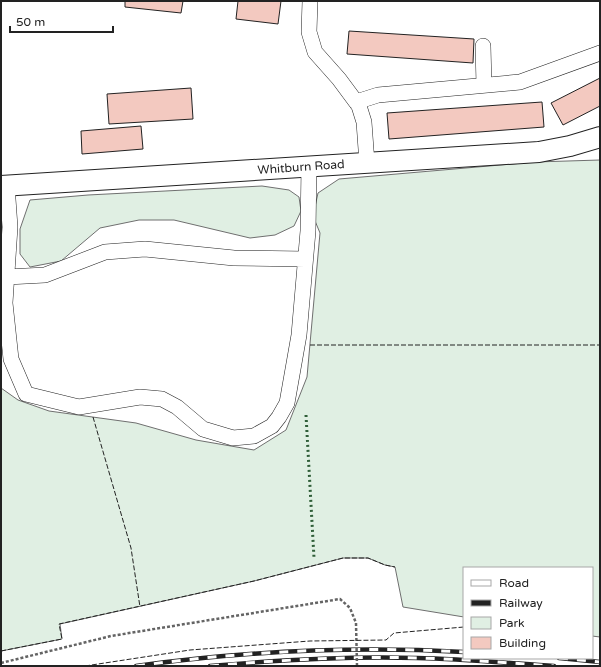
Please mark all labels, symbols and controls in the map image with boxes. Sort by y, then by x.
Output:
scale bar [10,8,113,34]
text: 50 m [16,15,45,29]
street label: Whitburn Road [257,157,345,177]
legend [463,567,593,659]
text: Road [499,576,529,590]
text: Railway [499,596,543,610]
text: Park [499,616,525,630]
text: Building [499,636,546,650]

